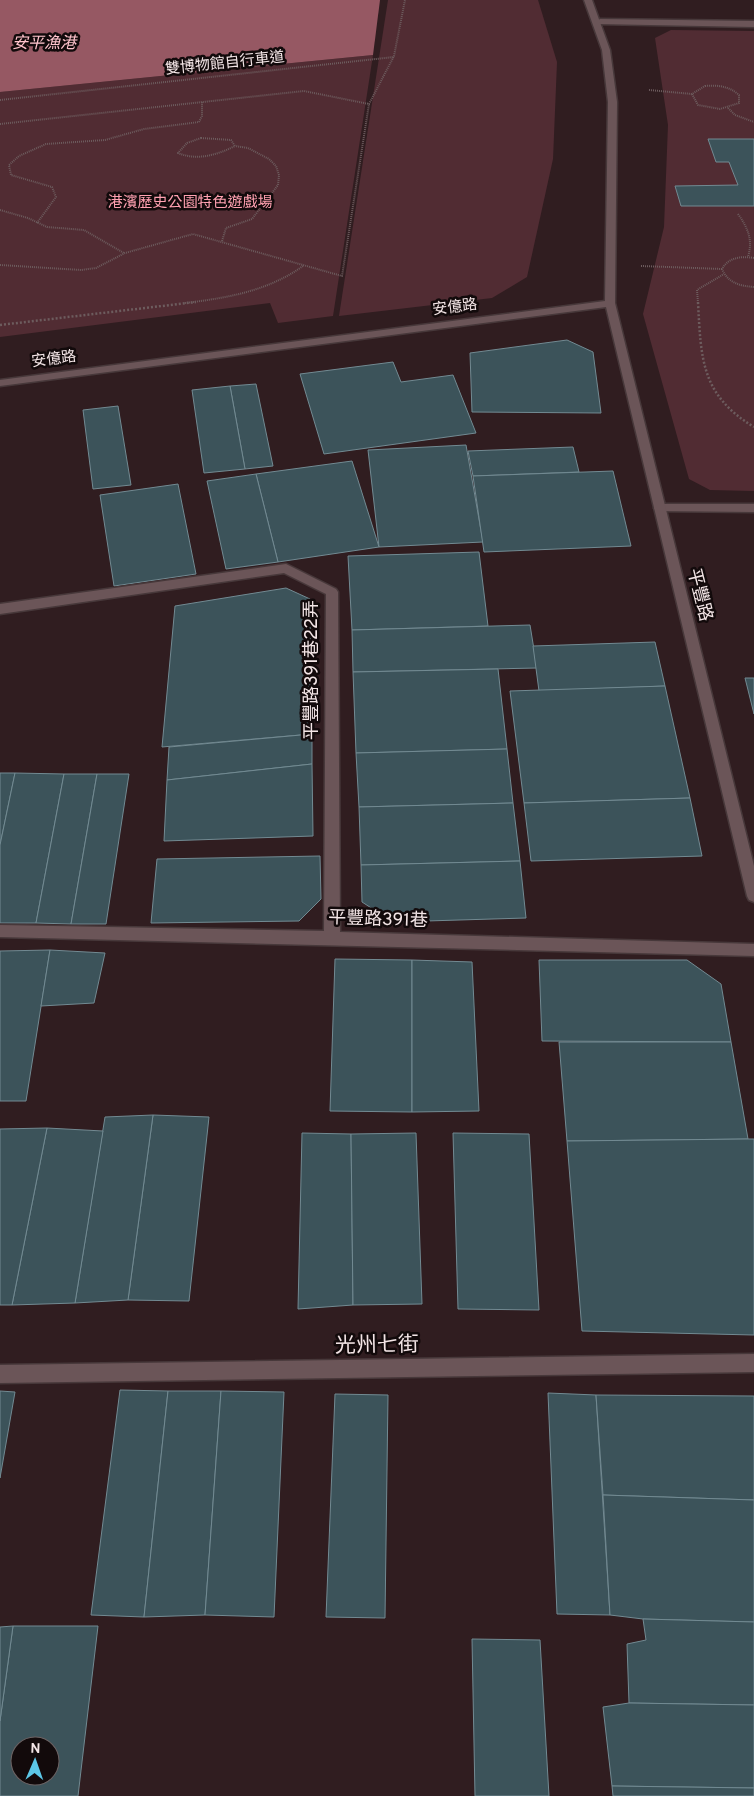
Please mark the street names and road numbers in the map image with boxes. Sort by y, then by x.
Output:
street label: 雙博物館自行車道 [164,48,286,80]
street label: 安億路 [432,296,478,320]
street label: 安億路 [31,348,77,372]
street label: 平豐路 [681,566,717,624]
street label: 平豐路391巷22弄 [301,600,324,740]
street label: 平豐路391巷 [328,907,428,933]
street label: 光州七街 [335,1332,419,1360]

